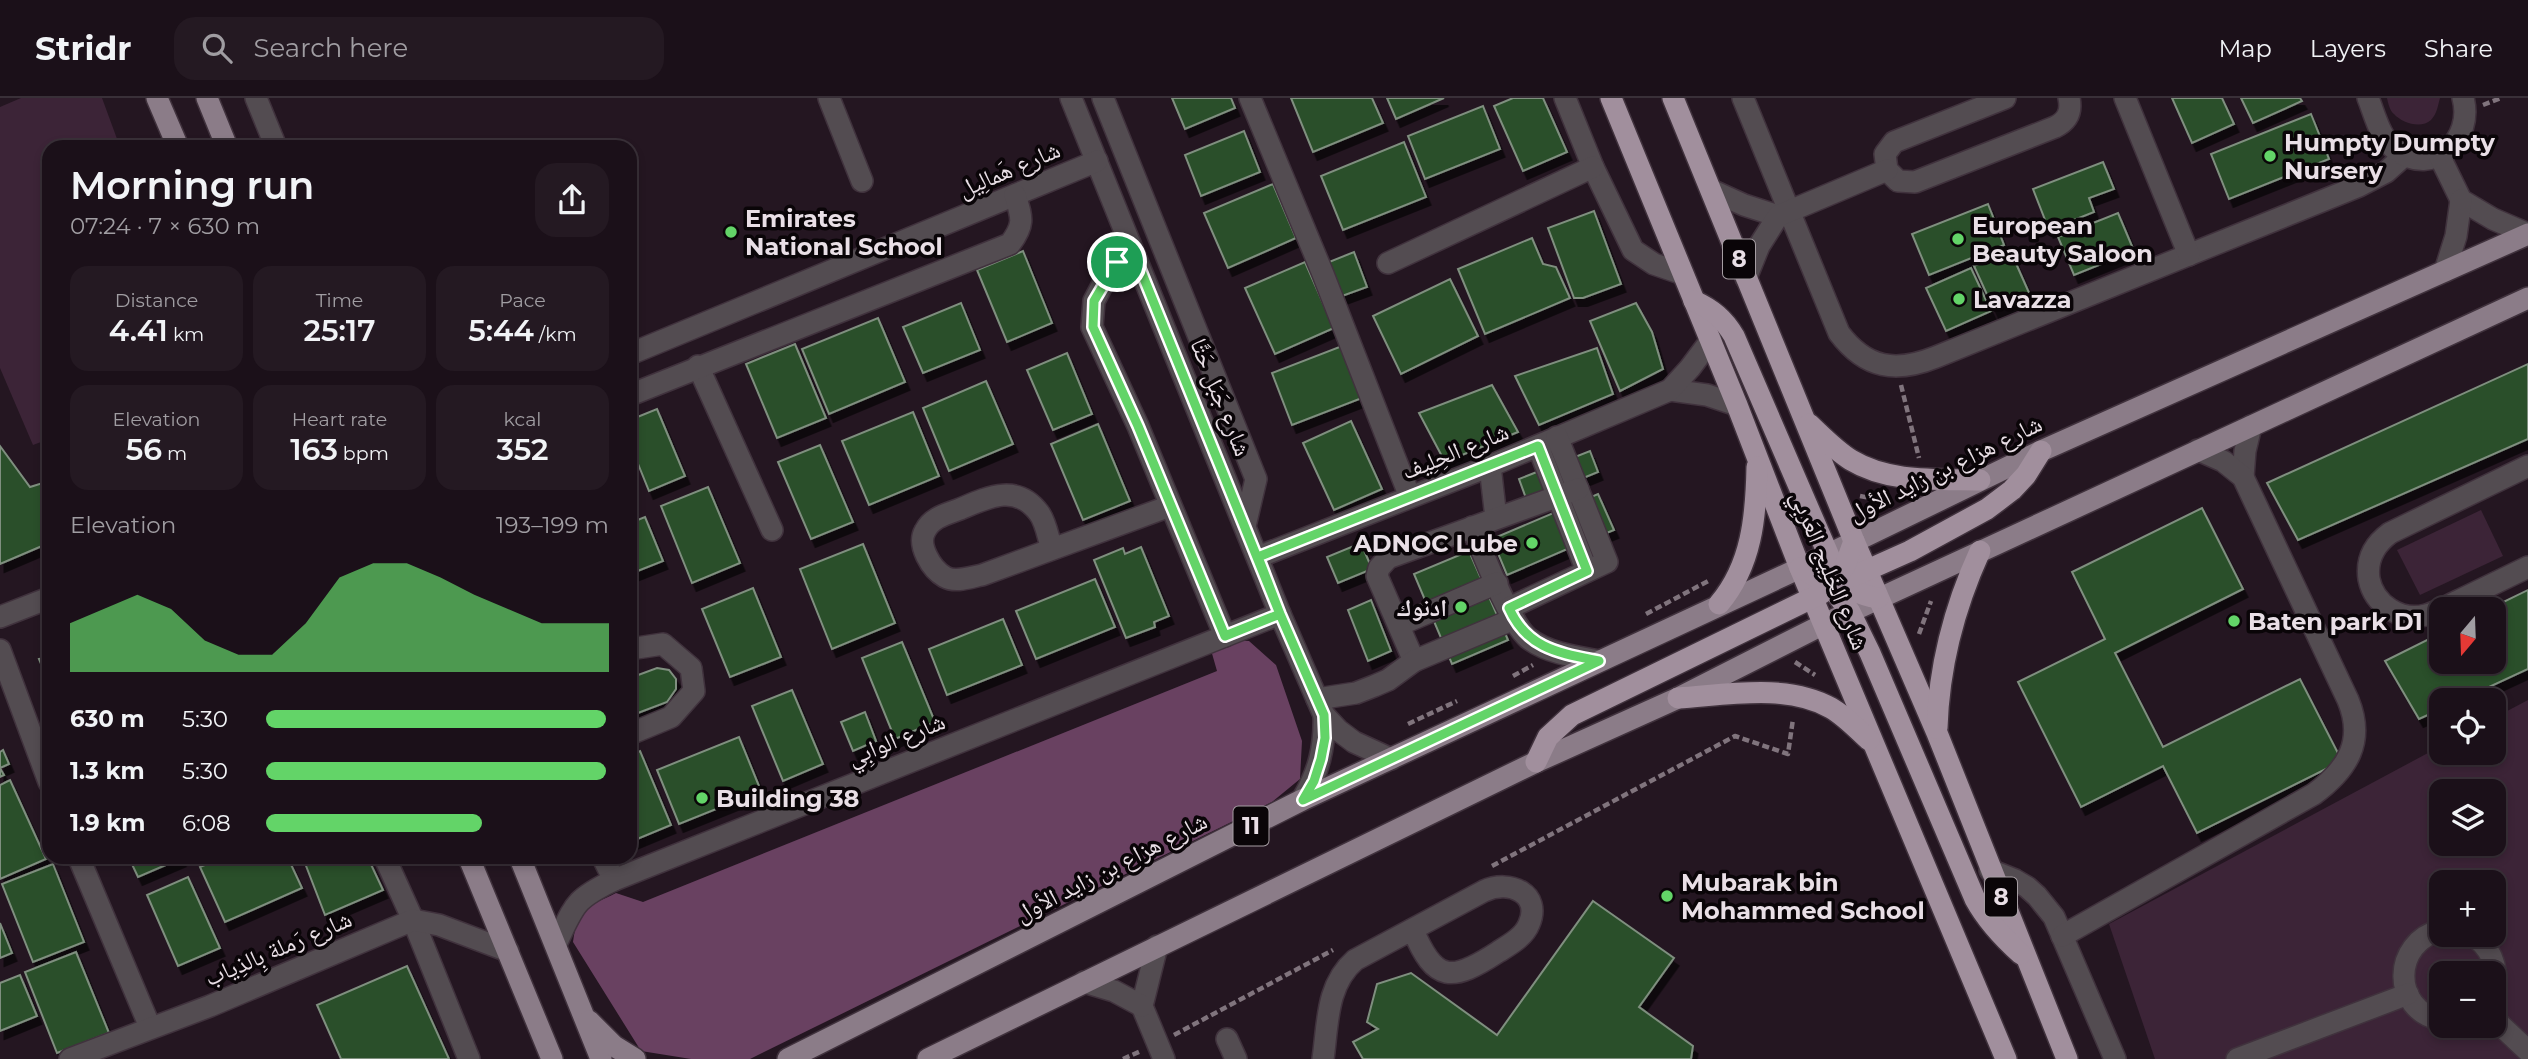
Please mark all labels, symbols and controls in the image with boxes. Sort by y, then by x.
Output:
search box [174,17,664,80]
text: Stridr [35,28,132,68]
icon: search [198,29,236,67]
text: Search here [254,32,408,64]
text: Map [2218,34,2272,63]
text: Layers [2310,34,2386,63]
text: Share [2424,34,2493,63]
place label: Humpty Dumpty Nursery [2284,128,2496,185]
street label: شارع هَمالِيل [954,135,1065,204]
marker: Humpty Dumpty Nursery [2262,148,2278,164]
text: Morning run [70,162,314,209]
button: share [535,163,609,237]
place label: Emirates National School [745,204,943,261]
place label: European Beauty Saloon [1972,211,2153,268]
text: 07:24 · 7 × 630 m [70,212,260,240]
marker: Emirates National School [723,224,739,240]
marker: European Beauty Saloon [1950,231,1966,247]
pin [1087,232,1147,292]
road number: 8 [1723,240,1755,278]
icon: arrive [1098,243,1136,281]
place label: Lavazza [1973,285,2072,314]
text: Distance [115,289,198,312]
text: Time [316,289,363,312]
text: Pace [499,289,546,312]
marker: Lavazza [1951,291,1967,307]
text: 4.41 [109,312,168,349]
text: 25:17 [304,312,375,349]
text: 5:44 [468,312,534,349]
text: km [168,323,204,346]
text: /km [534,323,577,346]
street label: شارع جَبَل حَتَّا [1183,334,1258,461]
text: Elevation [113,408,200,431]
text: Heart rate [292,408,387,431]
text: kcal [504,408,541,431]
street label: شارع هزاع بن زايد الأول [1843,409,2047,528]
street label: شارع الحِلِيف [1397,416,1513,487]
text: 56 [126,431,162,468]
text: 163 [290,431,338,468]
text: 352 [497,431,549,468]
text: m [162,442,187,465]
text: bpm [338,442,389,465]
street label: شارع الخَلِيج العَربِي [1780,486,1875,656]
text: Elevation [70,511,176,539]
text: 193–199 m [496,511,609,539]
place label: ADNOC Lube [1352,529,1518,558]
marker: ADNOC Lube [1524,535,1540,551]
place label: ادنوك [1397,593,1447,622]
north arrow [2429,597,2506,674]
map controls [2429,597,2506,1038]
marker: ادنوك [1453,599,1469,615]
place label: Baten park D1 [2248,607,2423,636]
marker: Baten park D1 [2226,613,2242,629]
button: locate [2429,688,2506,765]
text: 630 m [70,705,145,733]
text: 5:30 [182,705,228,733]
street label: شارع الوابِي [843,706,951,776]
text: 1.3 km [70,757,145,785]
text: 5:30 [182,757,228,785]
button: layers [2429,779,2506,856]
place label: Building 38 [716,784,859,813]
marker: Building 38 [694,790,710,806]
street label: شارع هزاع بن زايد الأول [1010,806,1212,929]
road number: 11 [1234,806,1268,846]
text: 1.9 km [70,809,145,837]
text: 6:08 [182,809,231,837]
place label: Mubarak bin Mohammed School [1681,868,1925,925]
button: + [2429,870,2506,947]
road number: 8 [1985,877,2017,916]
marker: Mubarak bin Mohammed School [1659,888,1675,904]
street label: شارع رَملة بِالذِياب [200,904,357,995]
button: − [2429,961,2506,1038]

